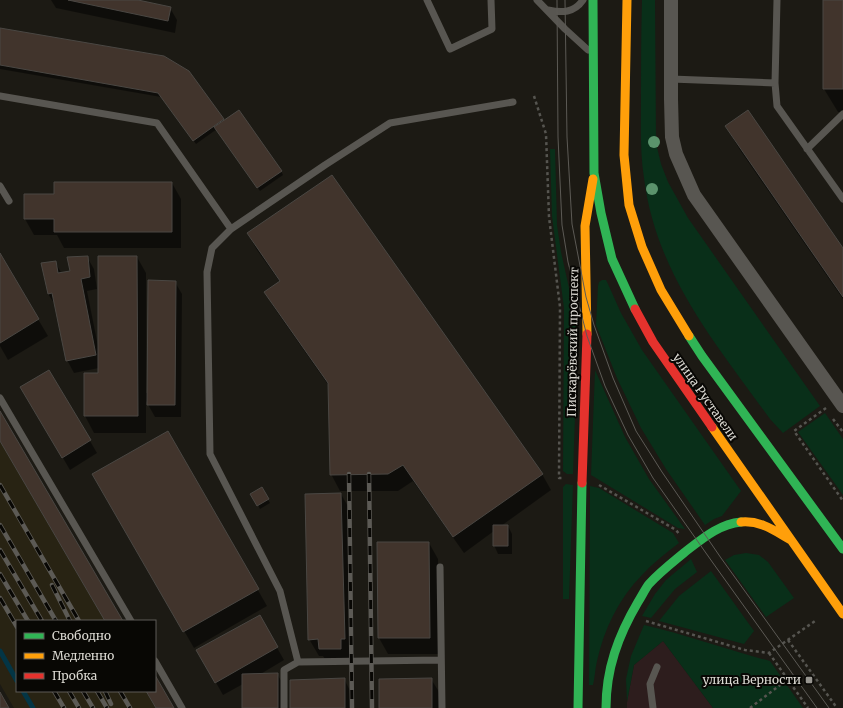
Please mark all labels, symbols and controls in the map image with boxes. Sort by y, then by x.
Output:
street label: Пискарёвский проспект [564,267,581,417]
street label: улица Руставели [670,350,741,443]
legend [16,620,156,692]
text: Свободно [52,628,111,643]
text: Медленно [52,648,114,663]
text: Пробка [52,668,98,683]
place label: улица Верности [702,672,801,687]
marker: улица Верности [804,675,814,685]

